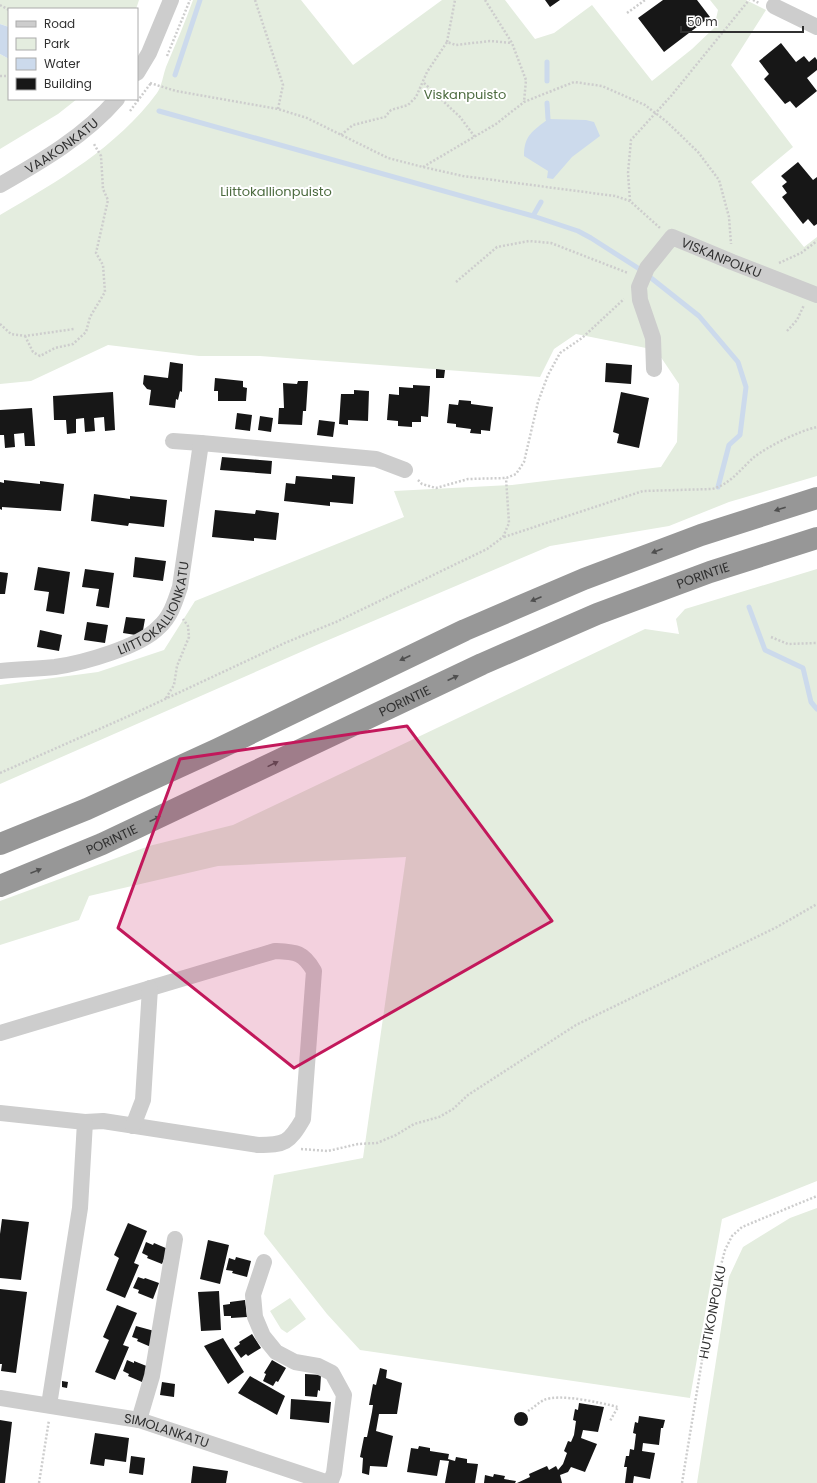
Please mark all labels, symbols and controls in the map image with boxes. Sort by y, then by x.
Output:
legend [8,8,138,100]
scale bar [681,8,803,34]
text: 50 m [687,13,718,30]
text: Road [44,15,75,32]
text: Park [44,35,71,52]
text: Water [44,55,81,72]
text: Building [44,75,92,92]
park label: Viskanpuisto [424,85,506,104]
street label: VAAKONKATU [21,114,103,179]
park label: Liittokallionpuisto [220,182,332,201]
street label: VISKANPOLKU [678,233,764,283]
one-way arrow [773,506,785,512]
one-way arrow [650,549,662,555]
street label: PORINTIE [674,557,732,594]
street label: LIITTOKALLIONKATU [115,560,194,660]
one-way arrow [530,596,542,603]
one-way arrow [399,655,410,661]
one-way arrow [448,675,459,681]
street label: PORINTIE [376,681,434,722]
one-way arrow [267,761,279,767]
one-way arrow [150,816,161,822]
street label: PORINTIE [83,820,141,860]
one-way arrow [31,868,42,874]
street label: HUTIKONPOLKU [694,1264,731,1361]
street label: SIMOLANKATU [123,1409,211,1453]

